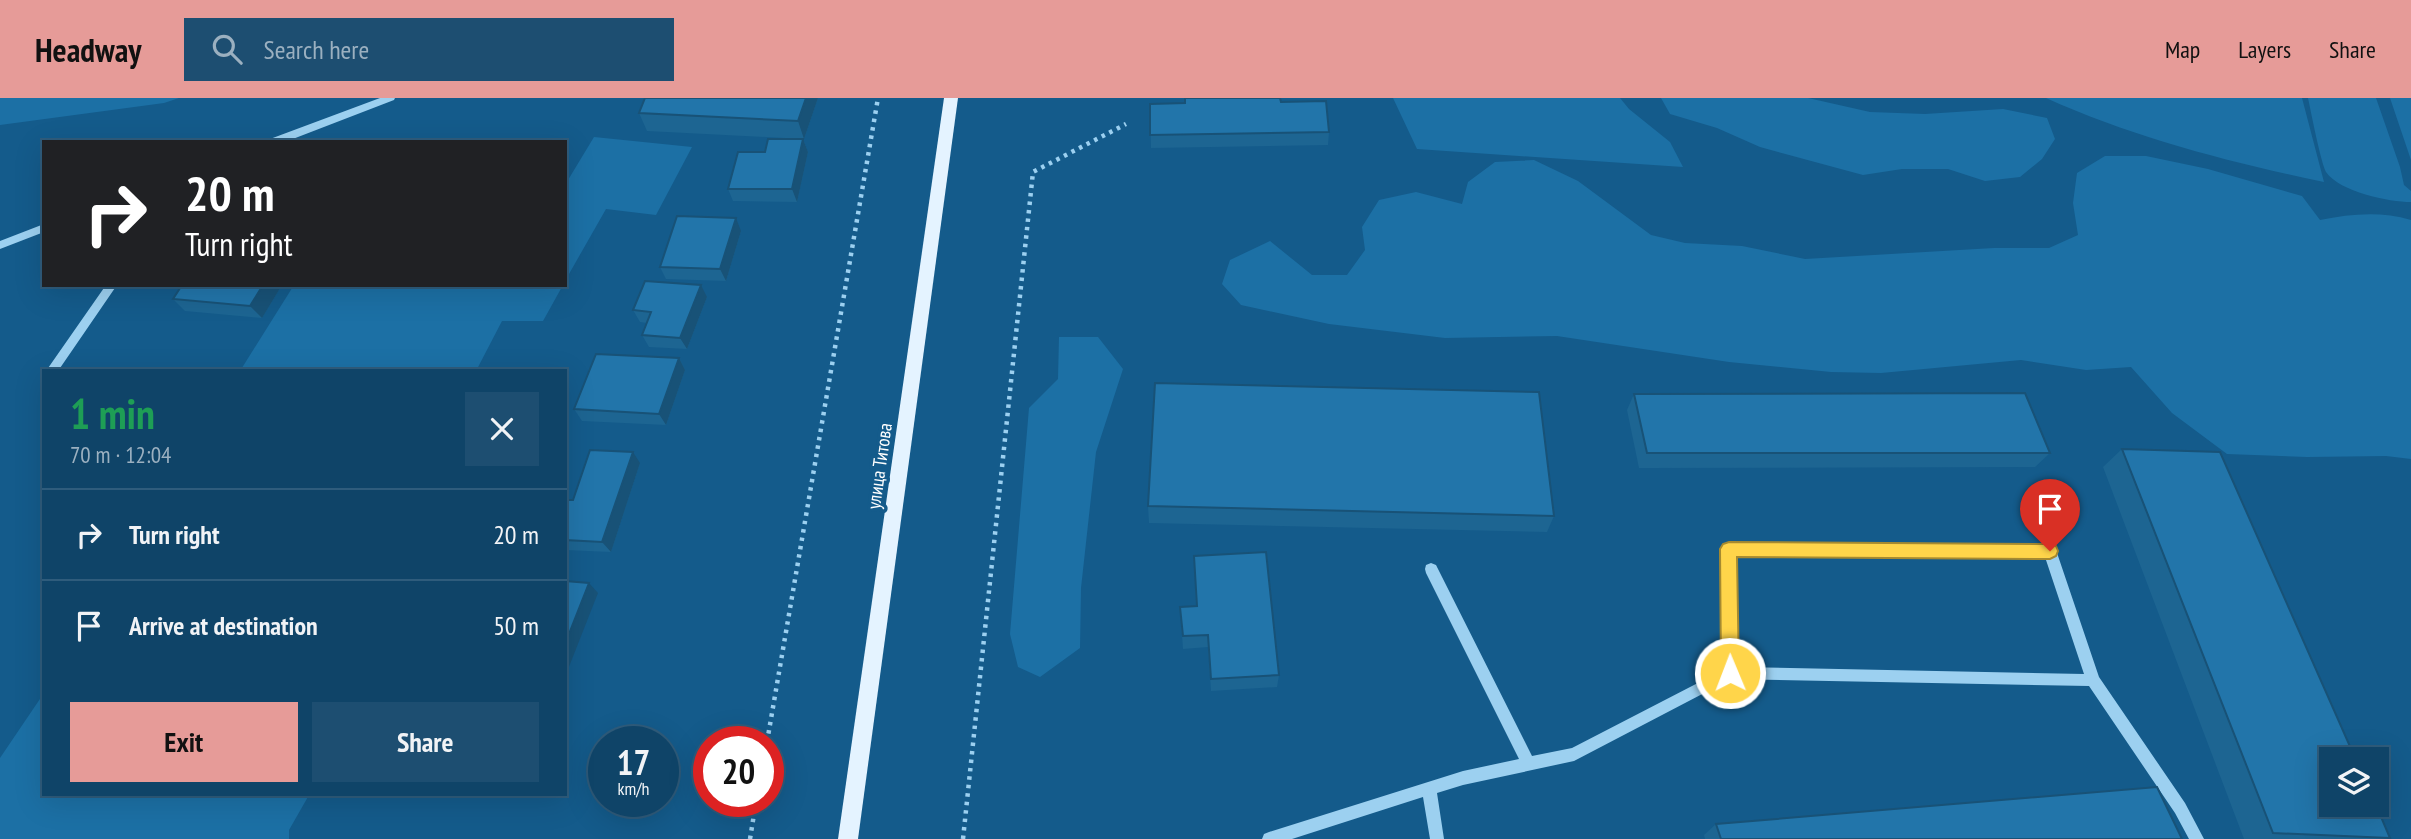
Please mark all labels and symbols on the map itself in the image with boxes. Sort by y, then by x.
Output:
street label: улица Титова [861,421,897,511]
pin [2020,479,2080,551]
position arrow [1693,636,1767,710]
speed limit sign: 20 [693,726,784,817]

